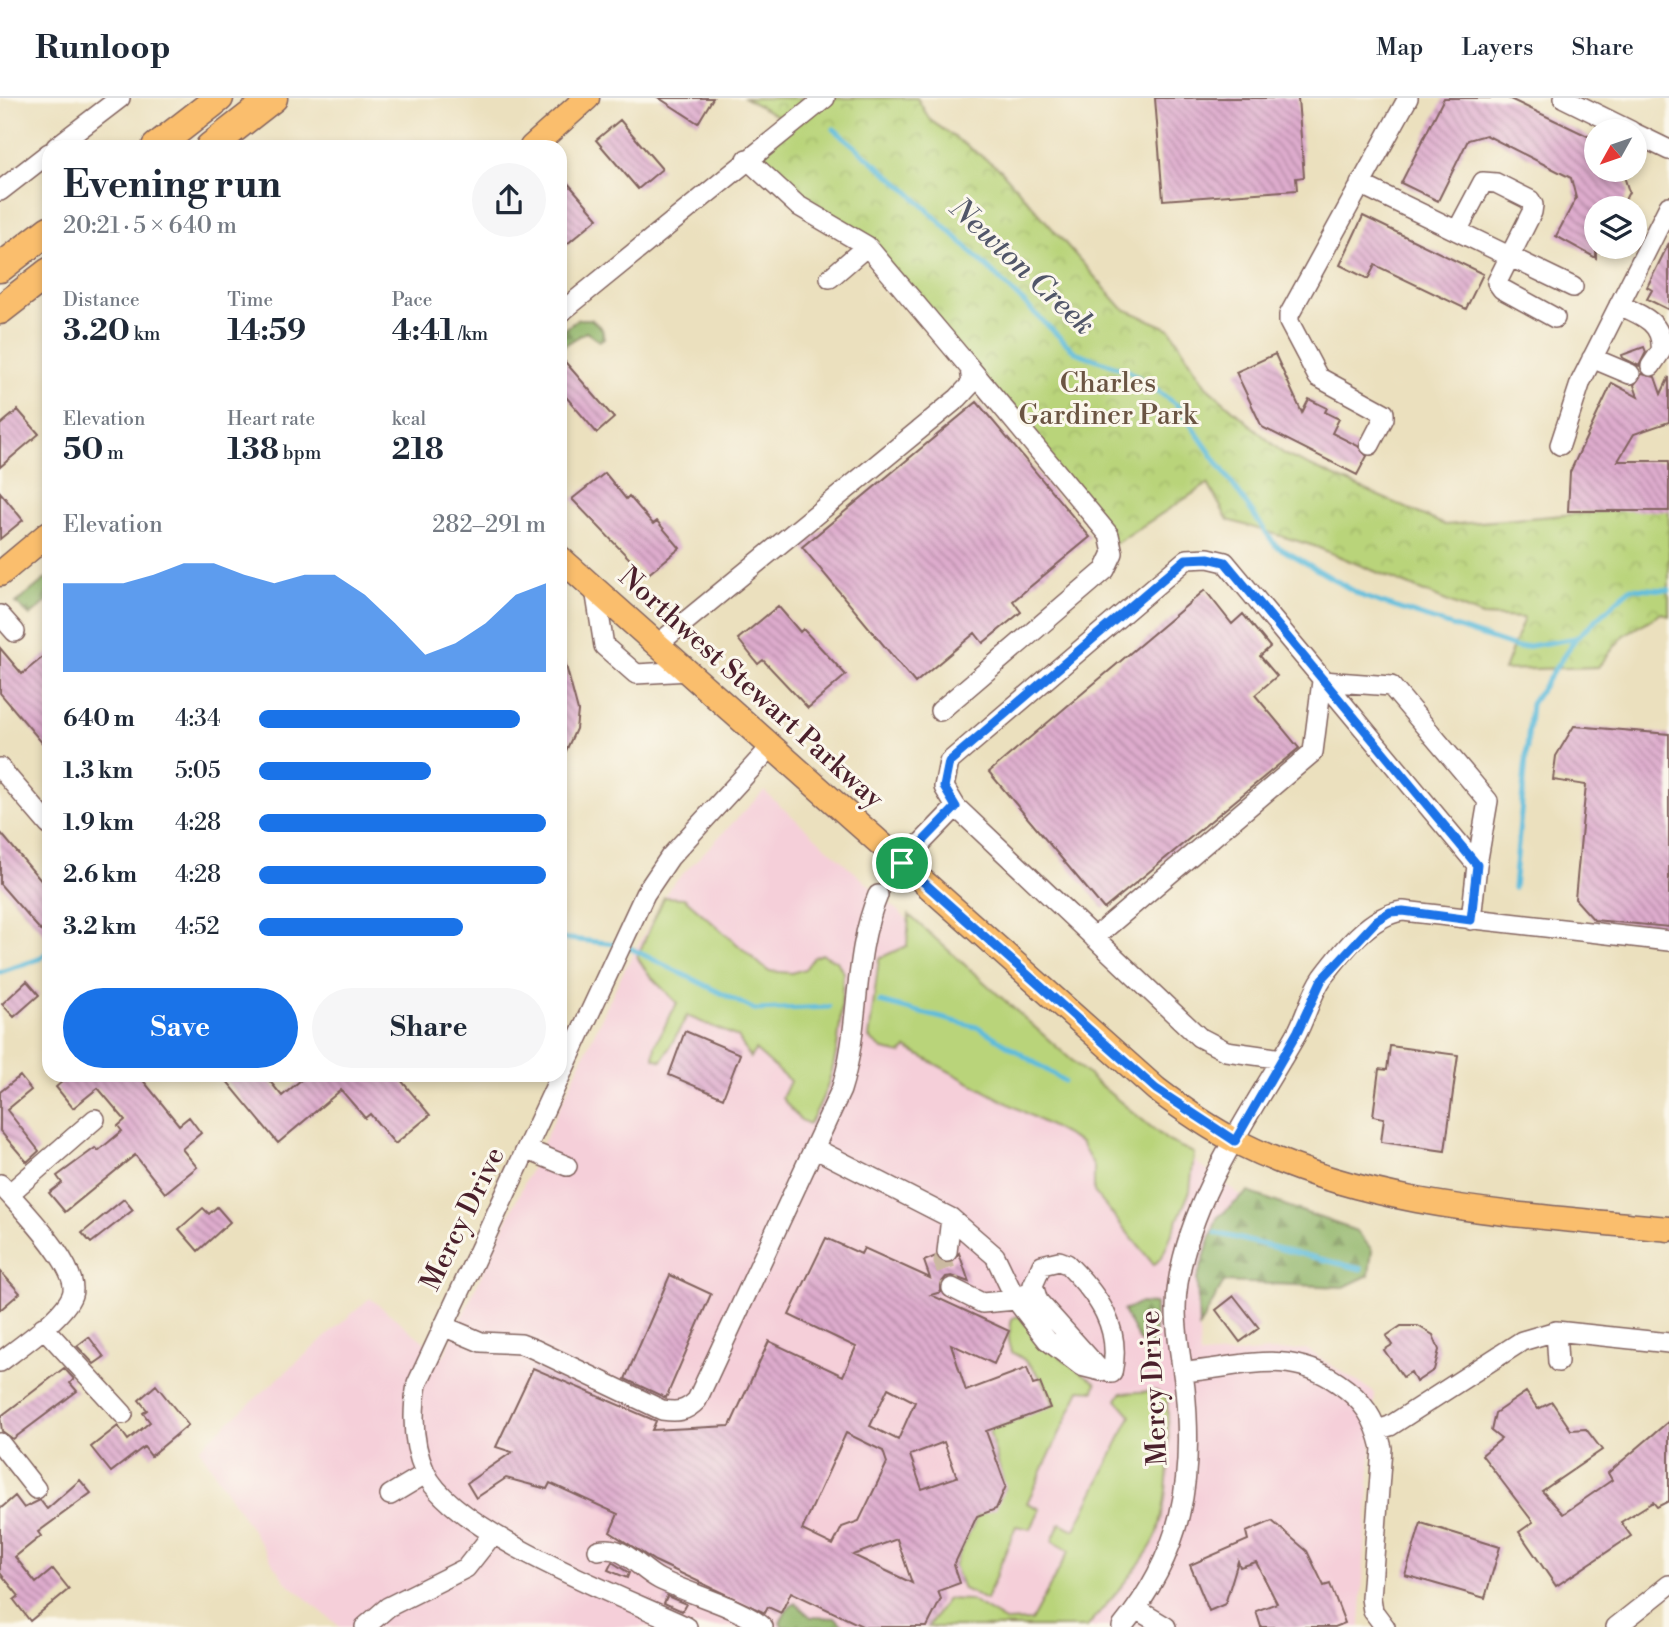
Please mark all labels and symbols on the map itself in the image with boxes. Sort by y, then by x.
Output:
north arrow [1584,119,1647,182]
water label: Newton Creek [941,189,1103,344]
park label: Charles Gardiner Park [1019,366,1199,433]
street label: Northwest Stewart Parkway [611,560,891,817]
pin [872,833,932,893]
street label: Mercy Drive [413,1141,513,1297]
street label: Mercy Drive [1132,1309,1176,1467]

